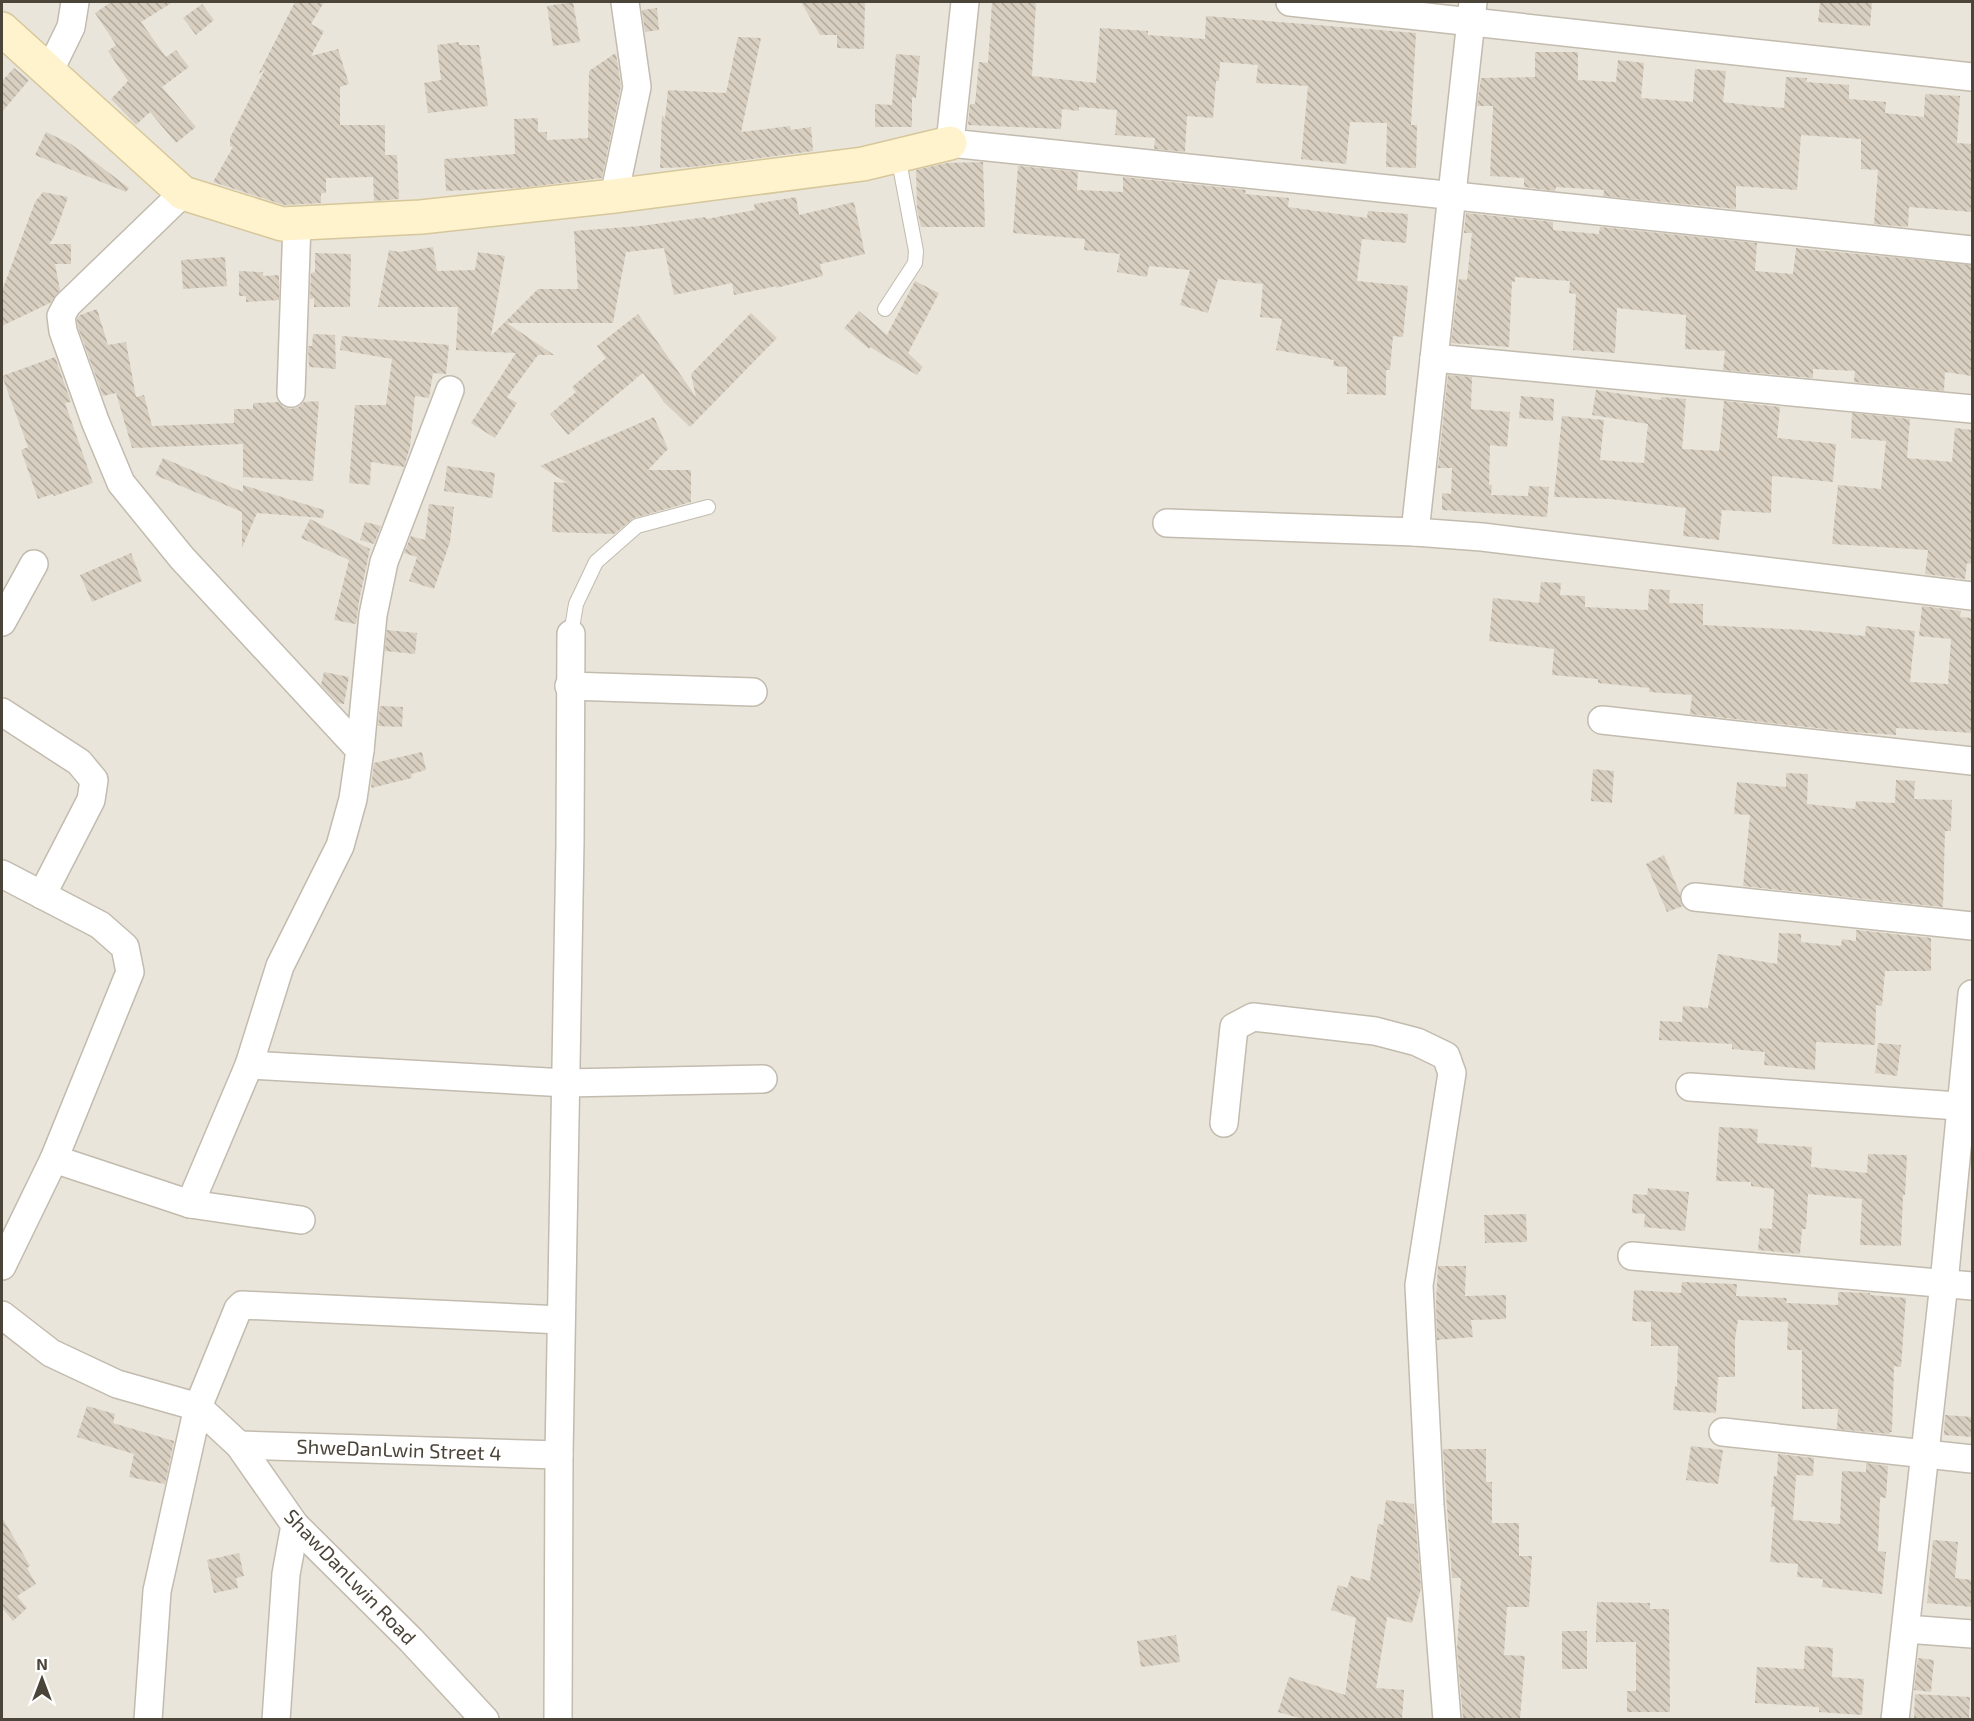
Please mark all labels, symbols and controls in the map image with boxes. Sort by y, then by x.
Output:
street label: ShweDanLwin Street 4 [296,1433,502,1465]
street label: ShawDanLwin Road [280,1504,422,1649]
north arrow [12,1649,72,1709]
text: N [36,1654,48,1673]

